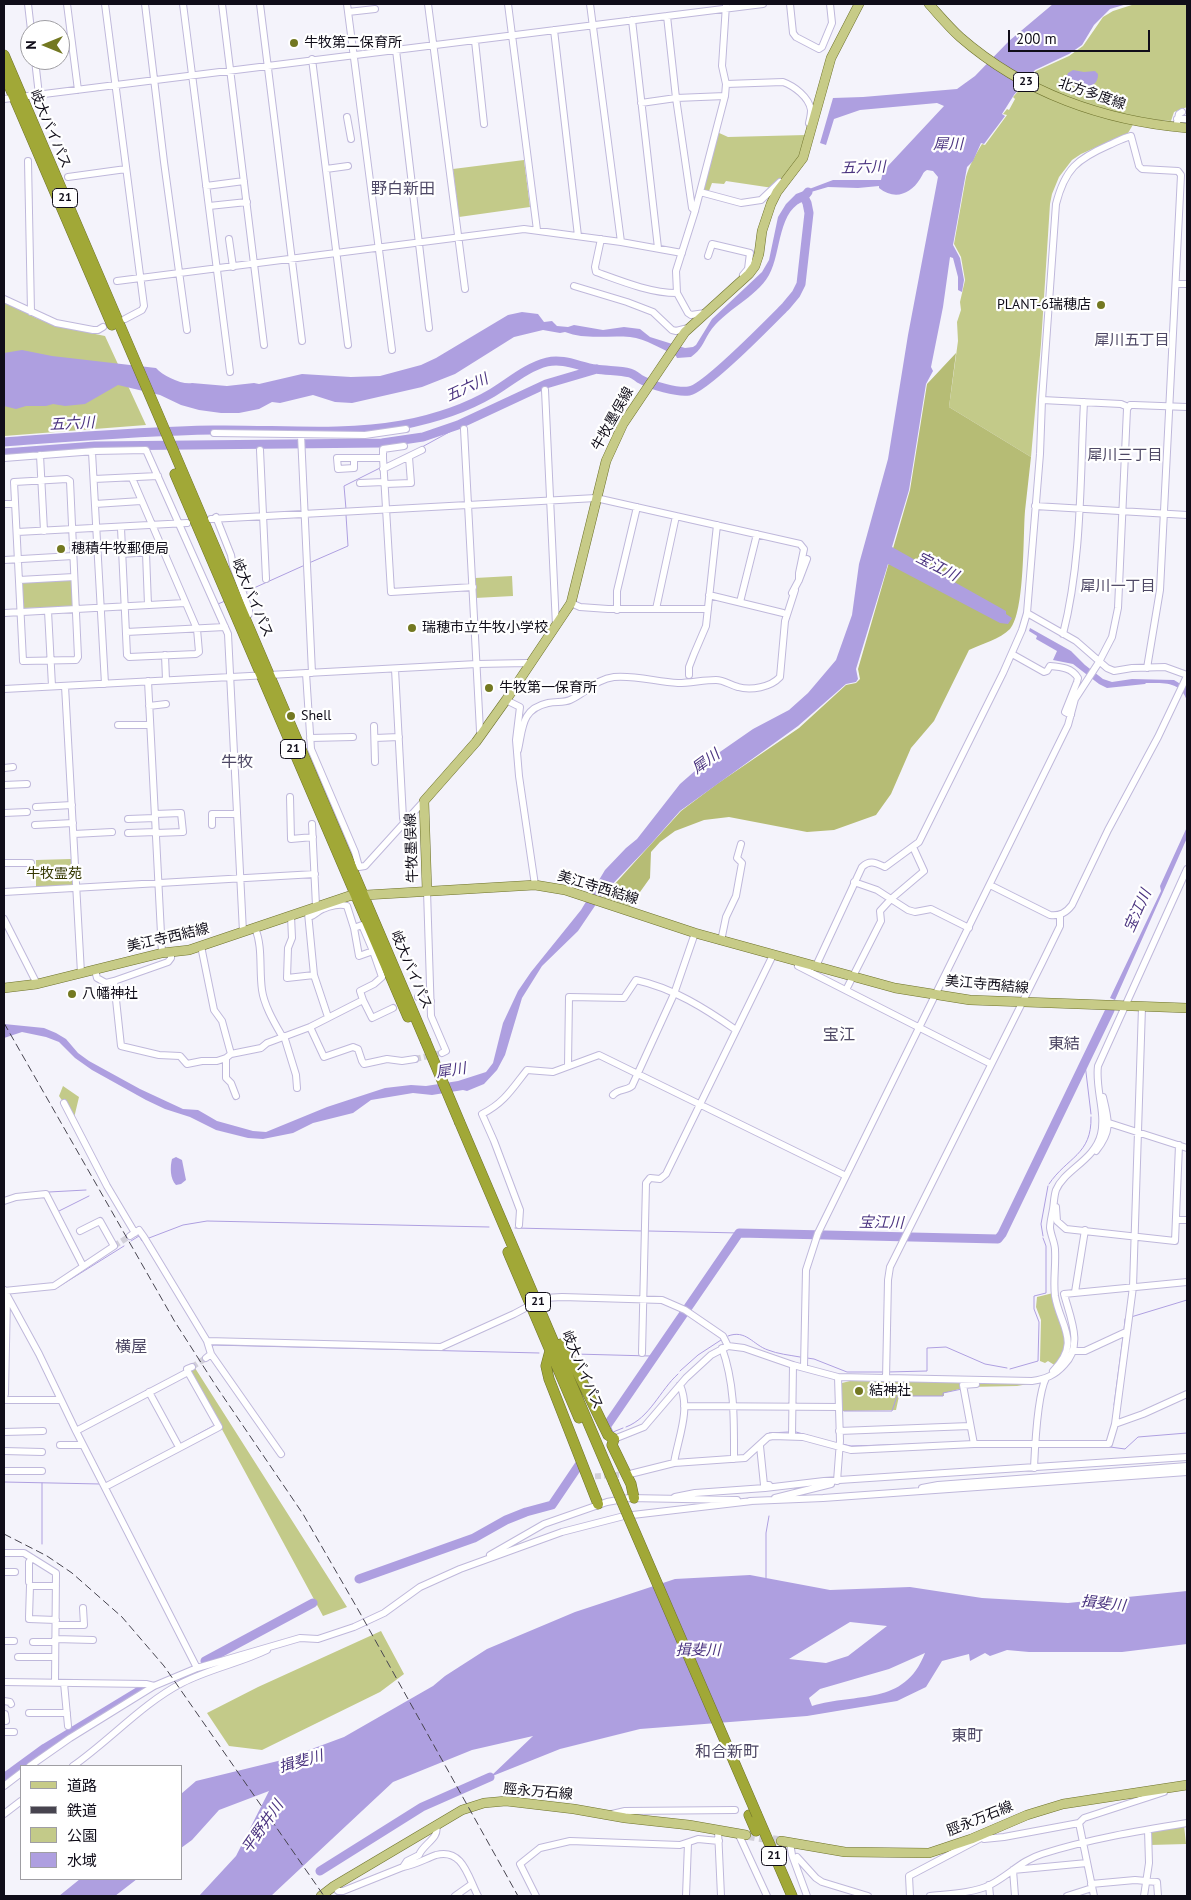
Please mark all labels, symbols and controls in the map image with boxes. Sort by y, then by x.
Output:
north arrow [20,20,70,70]
scale bar [1011,20,1154,52]
text: 200 m [1016,29,1057,48]
place label: 牛牧第二保育所 [304,35,402,51]
marker: 牛牧第二保育所 [288,37,300,49]
text: N [22,40,40,50]
road number: 23 [1014,72,1038,91]
street label: 北方多度線 [1056,75,1128,113]
street label: 岐大バイパス [26,87,74,171]
water label: 犀川 [933,136,963,154]
water label: 五六川 [840,158,886,178]
district label: 野白新田 [371,179,435,199]
road number: 21 [52,188,78,208]
place label: PLANT-6瑞穂店 [997,297,1091,313]
marker: PLANT-6瑞穂店 [1095,299,1107,311]
district label: 犀川五丁目 [1095,332,1169,350]
water label: 五六川 [443,370,491,406]
street label: 牛牧墨俣線 [589,384,637,454]
water label: 五六川 [49,414,95,434]
district label: 犀川三丁目 [1088,447,1162,465]
place label: 穂積牛牧郵便局 [71,541,169,557]
marker: 穂積牛牧郵便局 [55,543,67,555]
water label: 宝江川 [913,549,961,585]
street label: 岐大バイパス [228,556,276,640]
district label: 犀川一丁目 [1081,578,1155,596]
place label: 瑞穂市立牛牧小学校 [422,620,548,636]
marker: 瑞穂市立牛牧小学校 [406,622,418,634]
place label: 牛牧第一保育所 [499,680,597,696]
marker: 牛牧第一保育所 [483,682,495,694]
place label: Shell [301,708,331,724]
marker: Shell [285,710,297,722]
road number: 21 [280,740,306,759]
water label: 犀川 [689,746,723,778]
district label: 牛牧 [221,752,253,772]
street label: 牛牧墨俣線 [402,813,422,883]
park label: 牛牧霊苑 [26,866,82,882]
street label: 美江寺西結線 [555,868,641,908]
water label: 宝江川 [1121,887,1155,935]
street label: 美江寺西結線 [125,920,211,956]
street label: 岐大バイパス [387,928,435,1012]
street label: 美江寺西結線 [944,973,1030,997]
place label: 八幡神社 [82,986,138,1002]
marker: 八幡神社 [66,988,78,1000]
district label: 宝江 [823,1025,855,1045]
district label: 東結 [1048,1034,1080,1054]
water label: 犀川 [435,1060,467,1082]
water label: 宝江川 [858,1214,904,1232]
road number: 21 [526,1292,550,1311]
street label: 岐大バイパス [558,1328,606,1412]
district label: 横屋 [115,1337,147,1357]
place label: 結神社 [869,1383,911,1399]
marker: 結神社 [853,1385,865,1397]
water label: 揖斐川 [1080,1593,1126,1615]
water label: 揖斐川 [676,1642,720,1660]
district label: 東町 [951,1726,983,1746]
district label: 和合新町 [695,1742,759,1762]
water label: 揖斐川 [277,1747,325,1777]
legend [20,1765,182,1880]
text: 道路 [67,1776,97,1795]
street label: 脛永万石線 [502,1781,574,1803]
water label: 平野井川 [238,1797,288,1857]
street label: 脛永万石線 [944,1798,1016,1840]
text: 鉄道 [67,1801,97,1820]
text: 公園 [67,1826,97,1845]
road number: 21 [762,1846,786,1865]
text: 水域 [67,1851,97,1870]

